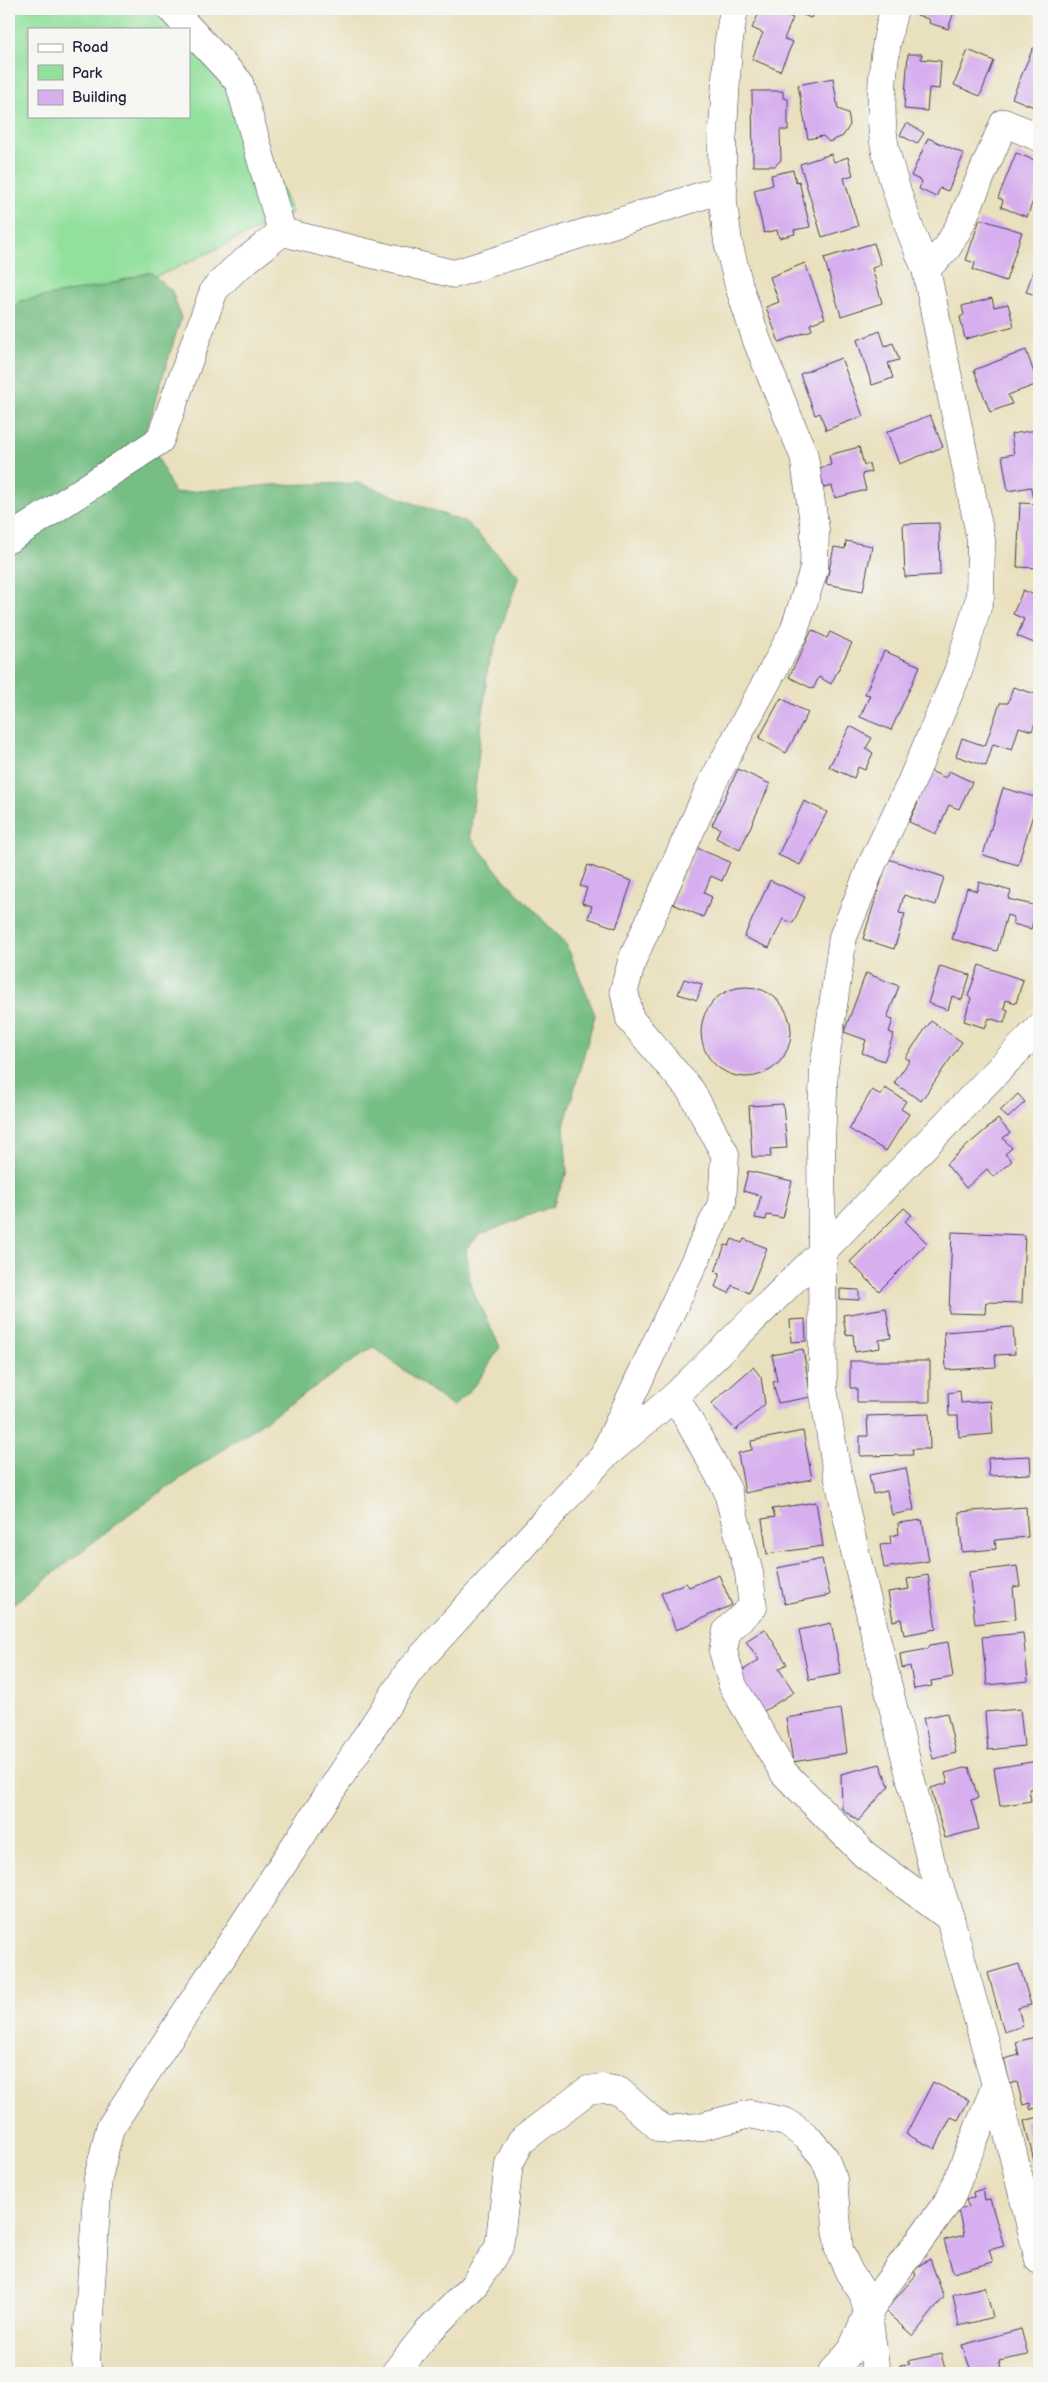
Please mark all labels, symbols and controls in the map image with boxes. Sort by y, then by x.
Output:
legend [28,28,190,118]
text: Road [72,38,108,57]
text: Park [72,64,103,83]
text: Building [72,88,127,107]

